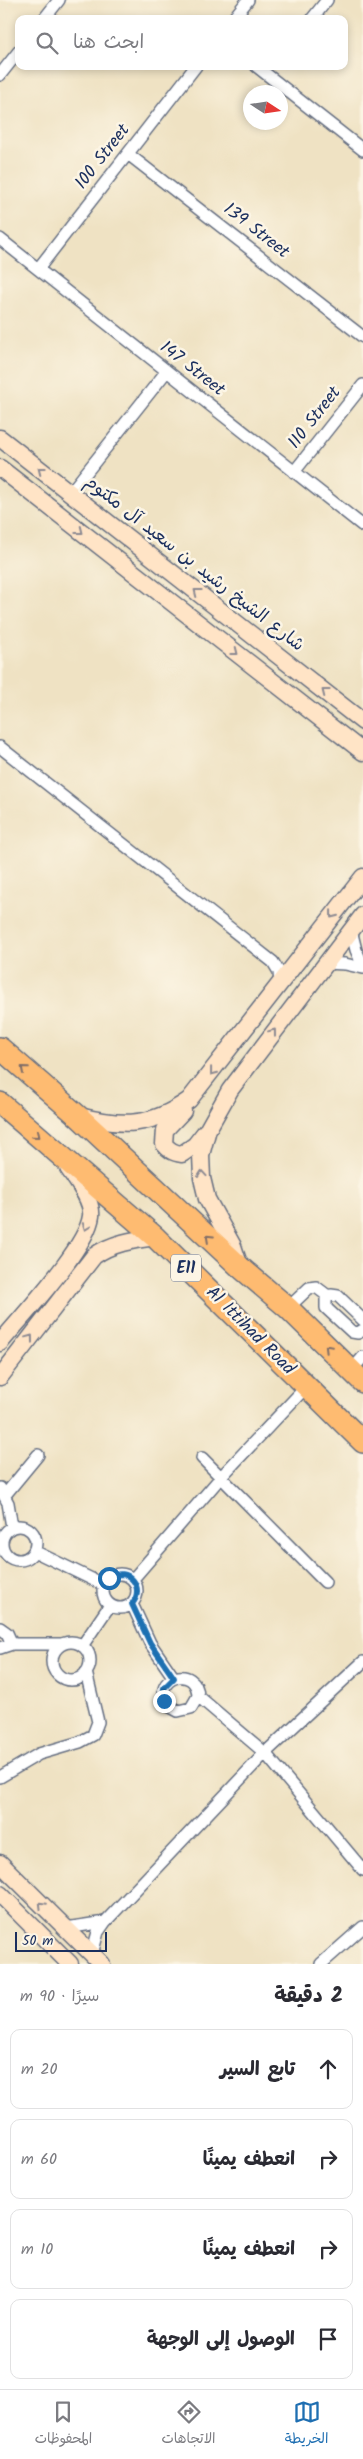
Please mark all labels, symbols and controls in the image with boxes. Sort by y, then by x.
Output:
search box [15,15,348,70]
text: ابحث هنا [73,28,144,58]
icon: search [33,29,61,57]
north arrow [243,85,288,130]
street label: 100 Street [68,117,139,196]
street label: 139 Street [217,196,296,267]
street label: 147 Street [153,334,232,405]
street label: 110 Street [281,379,350,456]
one-way arrow [38,468,47,476]
street label: شارع الشيخ رشيد بن سعيد آل مكتوم [78,469,310,659]
one-way arrow [74,525,83,533]
one-way arrow [193,589,202,598]
one-way arrow [230,647,239,656]
one-way arrow [321,689,330,698]
one-way arrow [331,909,339,918]
one-way arrow [268,1029,276,1038]
one-way arrow [21,1066,30,1075]
one-way arrow [210,1066,218,1075]
one-way arrow [32,1129,41,1138]
one-way arrow [197,1169,208,1177]
one-way arrow [82,1223,92,1231]
one-way arrow [206,1235,215,1244]
road number: E11 [171,1254,201,1282]
street label: Al Ittihad Road [198,1279,302,1383]
one-way arrow [24,1335,32,1344]
one-way arrow [325,1345,334,1354]
route start [98,1567,121,1590]
route end [153,1690,176,1713]
one-way arrow [39,1902,48,1911]
scale bar [15,1929,108,1952]
text: 50 m [22,1930,53,1952]
text: 2 دقيقة [274,1980,343,2013]
text: سيرًا · 90 m [20,1984,99,2009]
text: تابع السير [220,2055,295,2085]
icon: ahead [314,2055,342,2083]
text: 20 m [21,2057,57,2082]
text: انعطف يمينًا [203,2145,295,2175]
icon: right [314,2145,342,2173]
text: 60 m [21,2147,57,2172]
text: انعطف يمينًا [203,2235,295,2265]
icon: right [314,2235,342,2263]
text: 10 m [21,2237,53,2262]
text: الوصول إلى الوجهة [147,2325,295,2355]
icon: arrive [314,2325,342,2353]
tab: المحفوظات [35,2398,92,2451]
tab: الاتجاهات [161,2398,216,2451]
tab: الخريطة [285,2398,328,2451]

